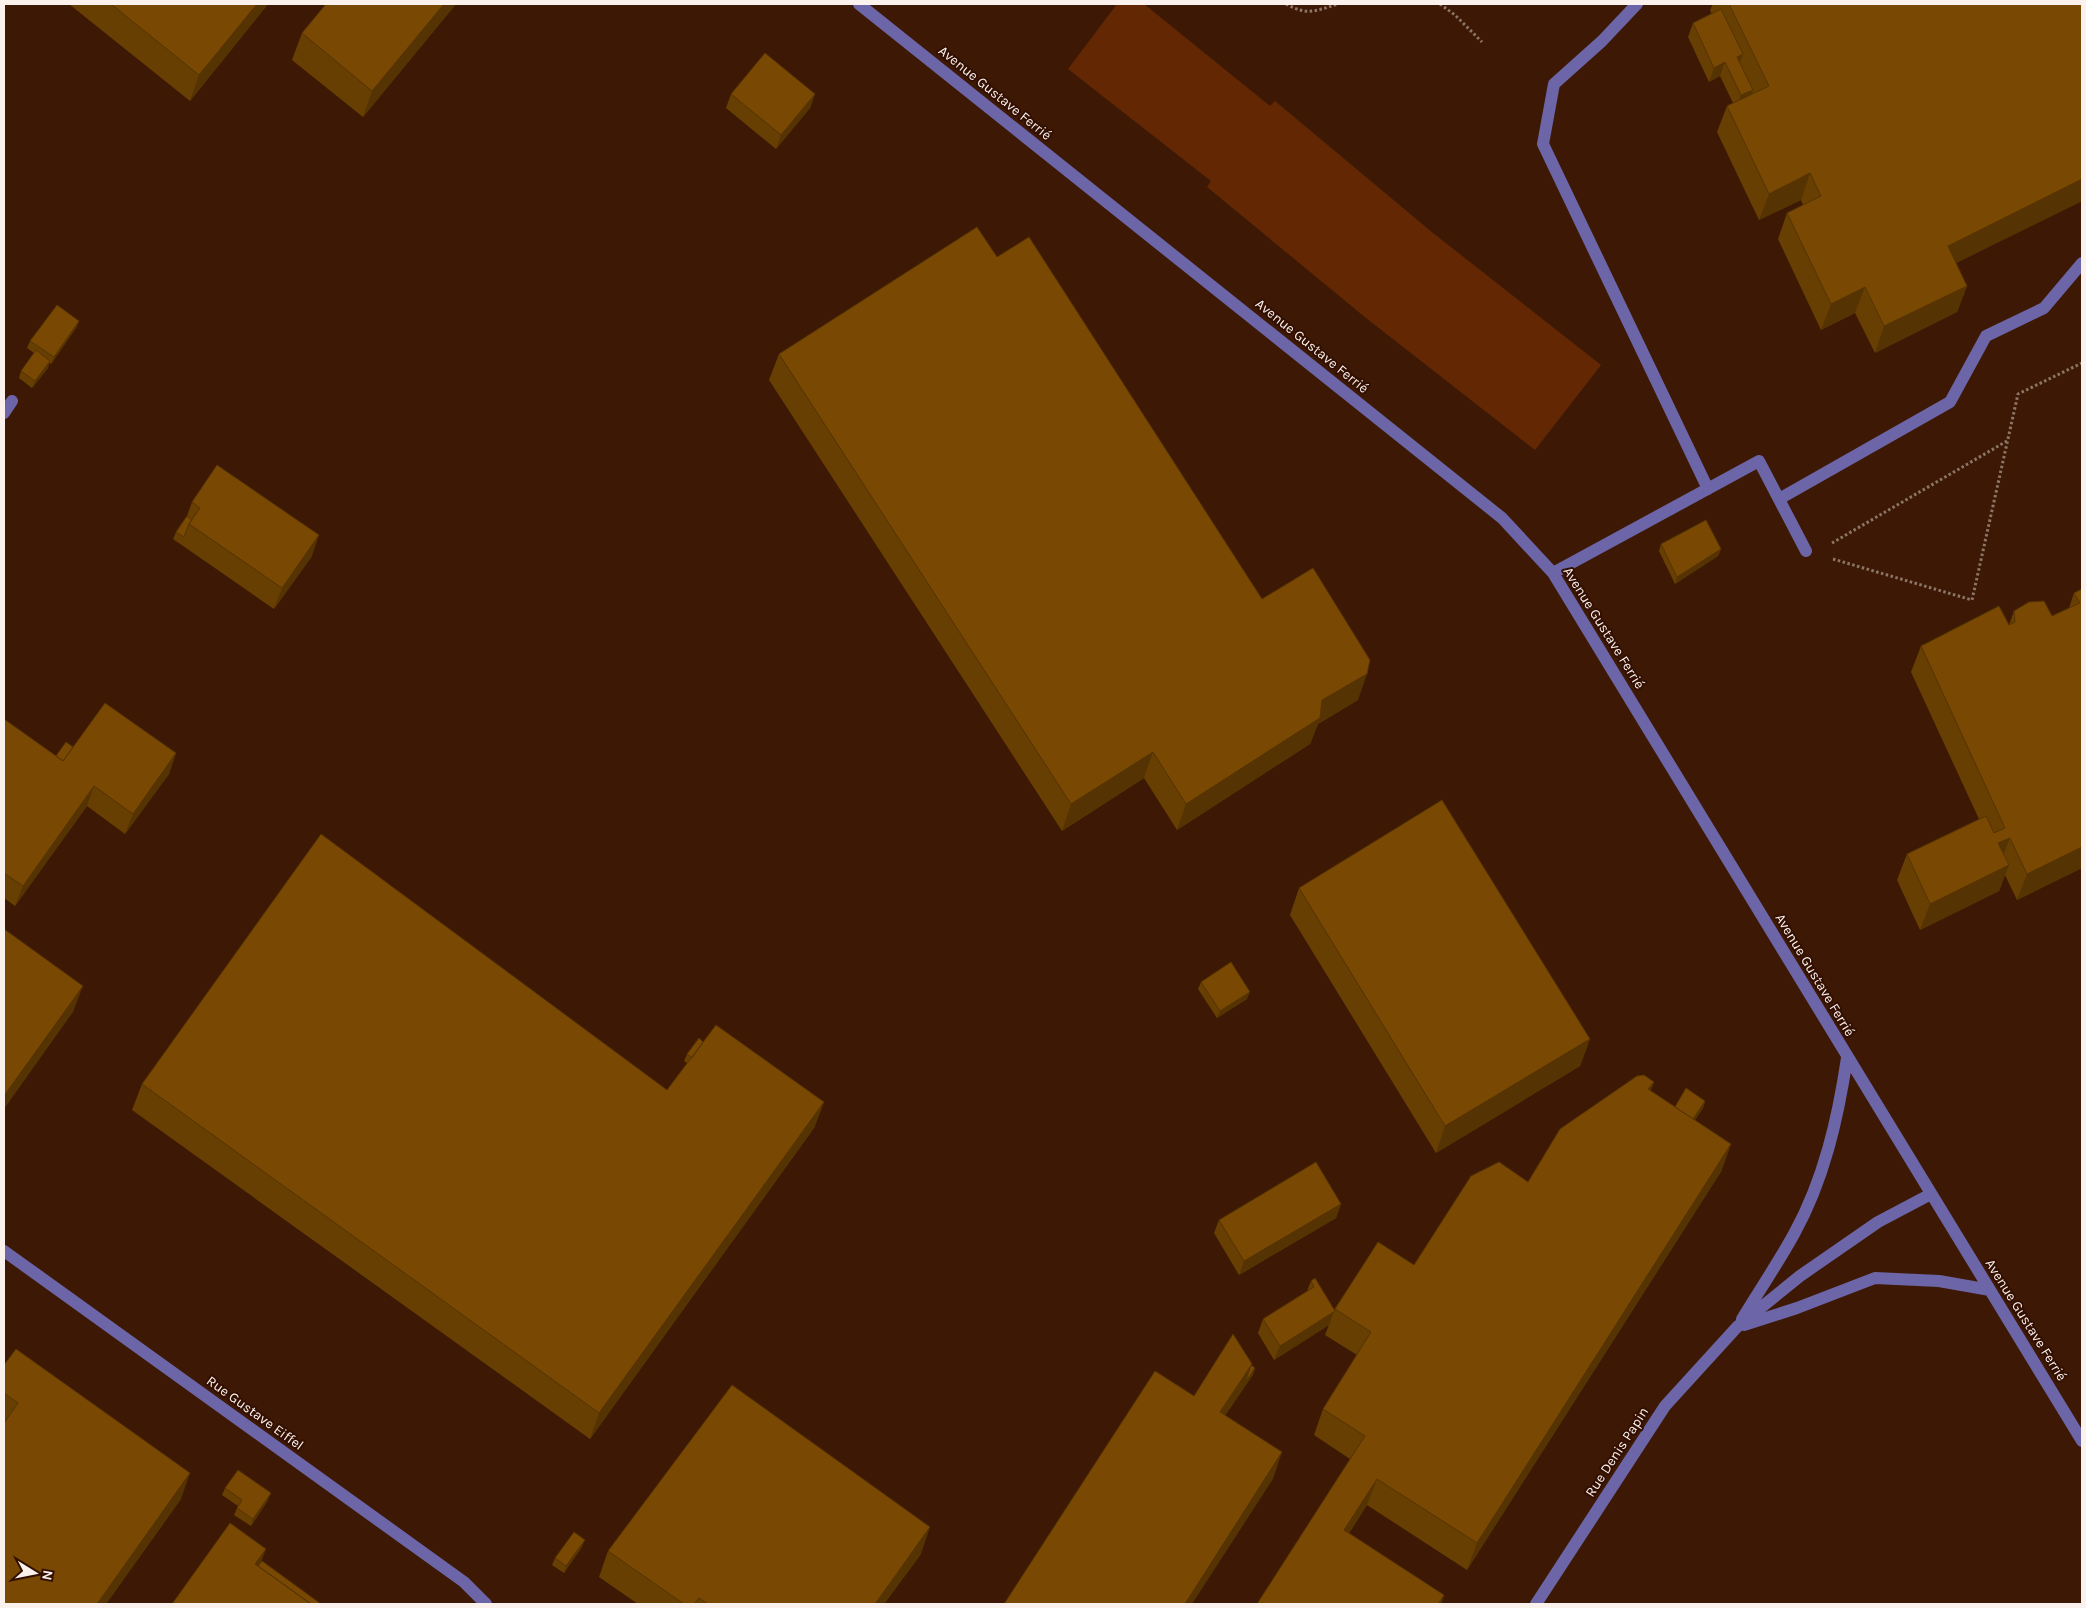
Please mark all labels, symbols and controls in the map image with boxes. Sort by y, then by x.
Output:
street label: Avenue Gustave Ferrié [935,42,1055,144]
street label: Avenue Gustave Ferrié [1252,295,1372,397]
street label: Avenue Gustave Ferrié [1560,564,1648,692]
street label: Avenue Gustave Ferrié [1772,910,1858,1040]
street label: Avenue Gustave Ferrié [1982,1256,2070,1384]
street label: Rue Gustave Eiffel [203,1372,307,1454]
street label: Rue Denis Papin [1582,1404,1652,1500]
north arrow [10,1548,60,1598]
text: N [38,1569,57,1582]

